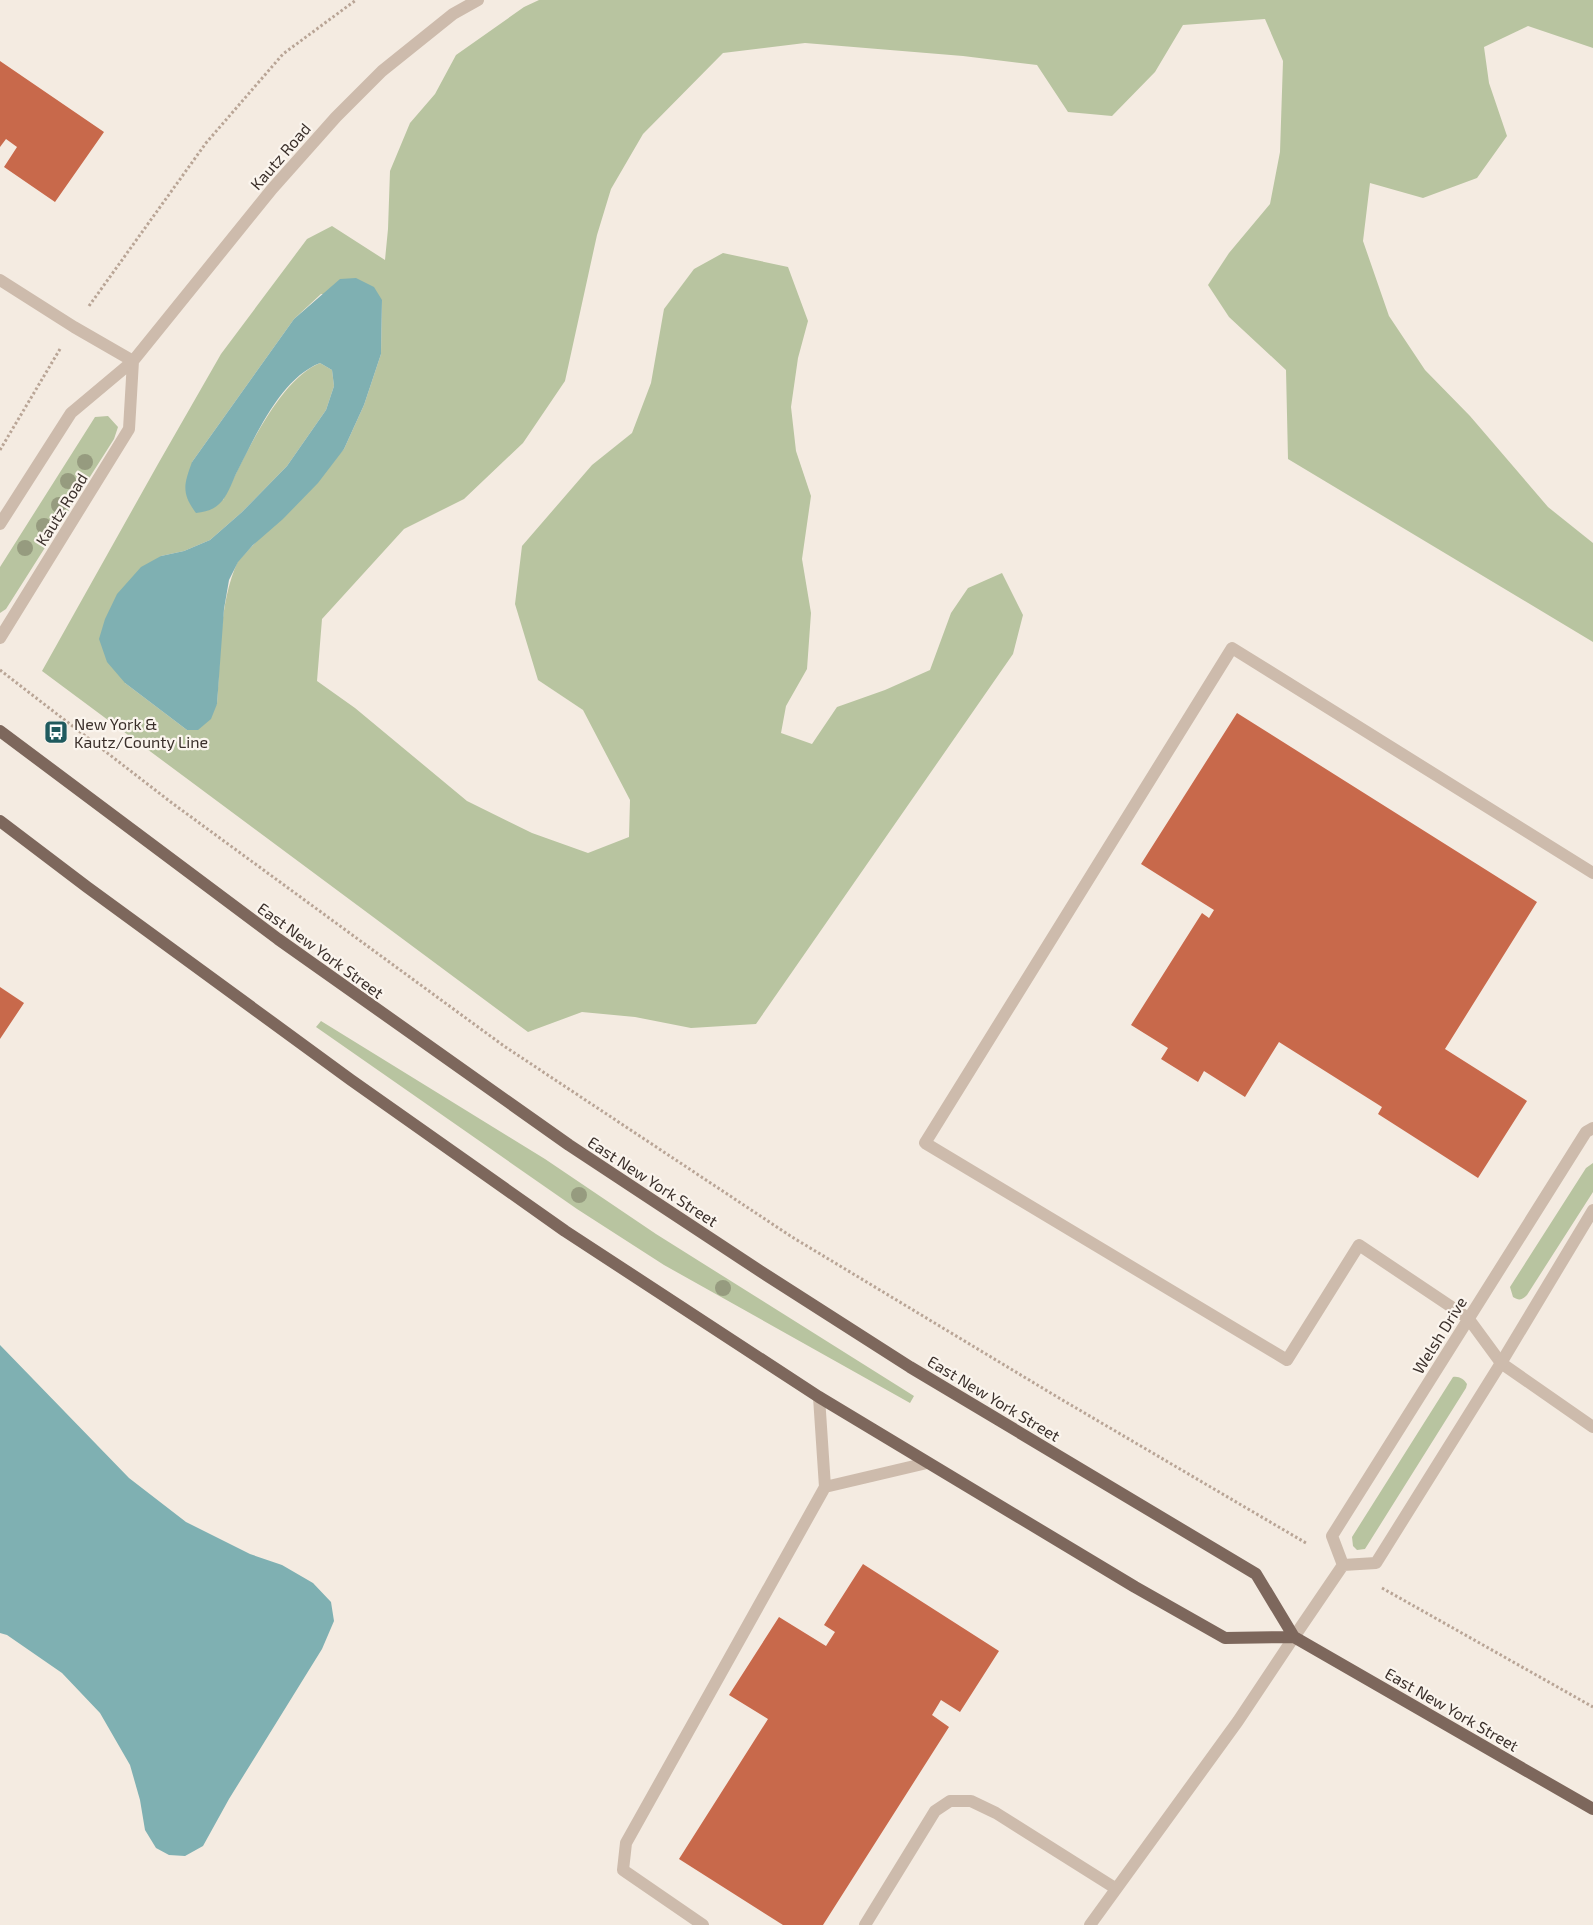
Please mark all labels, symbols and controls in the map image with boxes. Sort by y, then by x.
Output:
street label: Kautz Road [246,119,314,193]
street label: Kautz Road [31,469,91,549]
place label: New York & Kautz/County Line [74,714,208,751]
bus stop icon: New York & Kautz/County Line [43,719,69,745]
street label: East New York Street [254,898,388,1002]
street label: East New York Street [585,1132,721,1230]
street label: Welsh Drive [1408,1293,1470,1377]
street label: East New York Street [924,1351,1064,1445]
street label: East New York Street [1382,1663,1522,1755]

